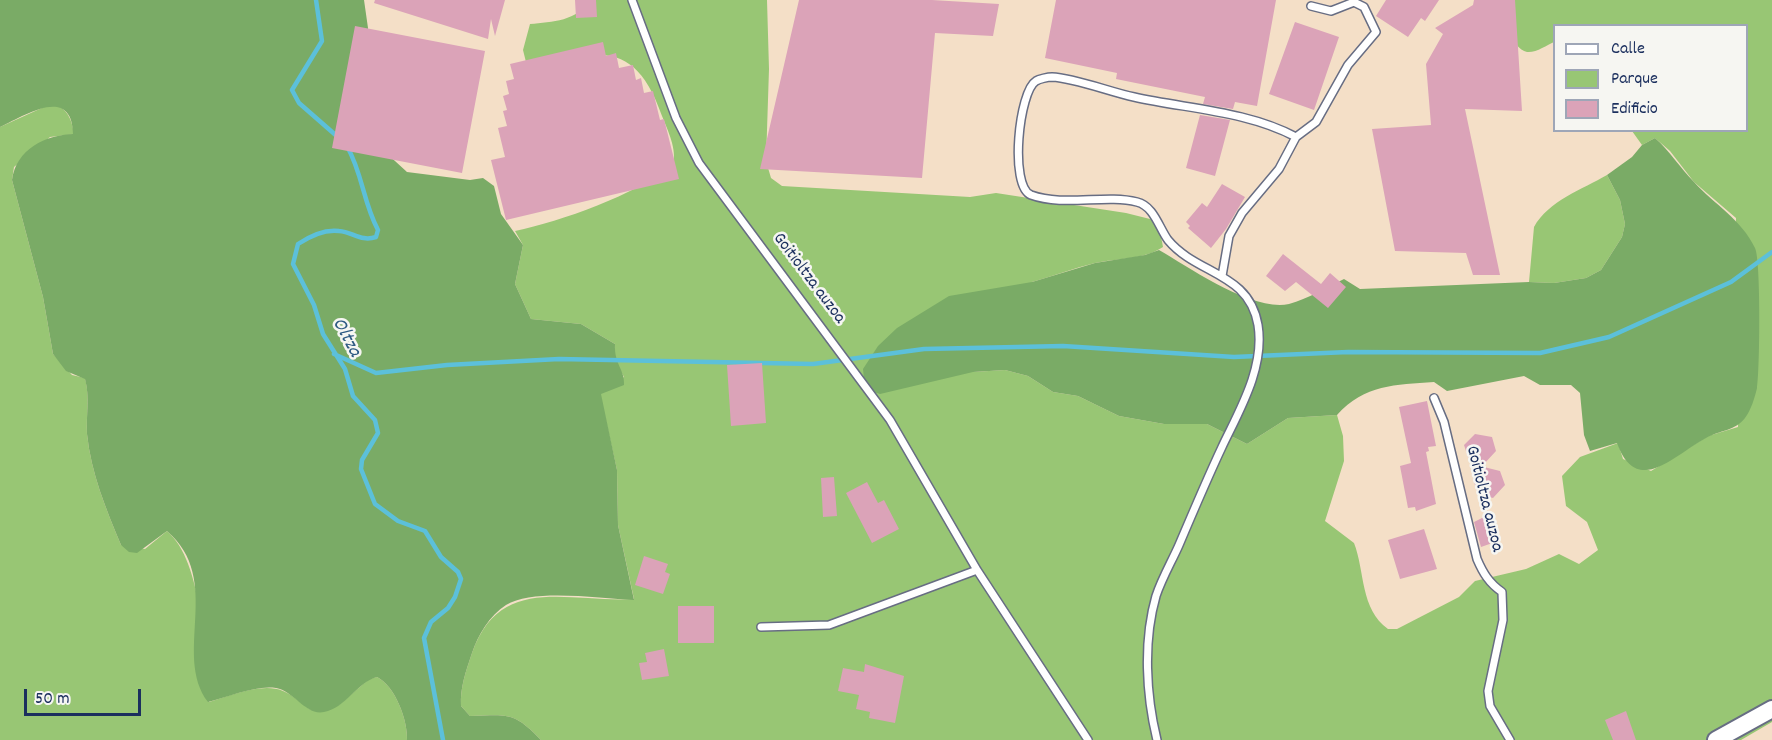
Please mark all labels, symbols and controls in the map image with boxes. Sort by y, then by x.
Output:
legend [1553,24,1748,132]
text: Calle [1611,37,1645,62]
text: Parque [1611,67,1658,92]
text: Edificio [1611,97,1658,122]
street label: Goitioltza auzoa [767,229,849,329]
water label: Oltza [325,314,365,362]
street label: Goitioltza auzoa [1459,444,1507,554]
scale bar [27,677,144,715]
text: 50 m [35,687,70,712]

